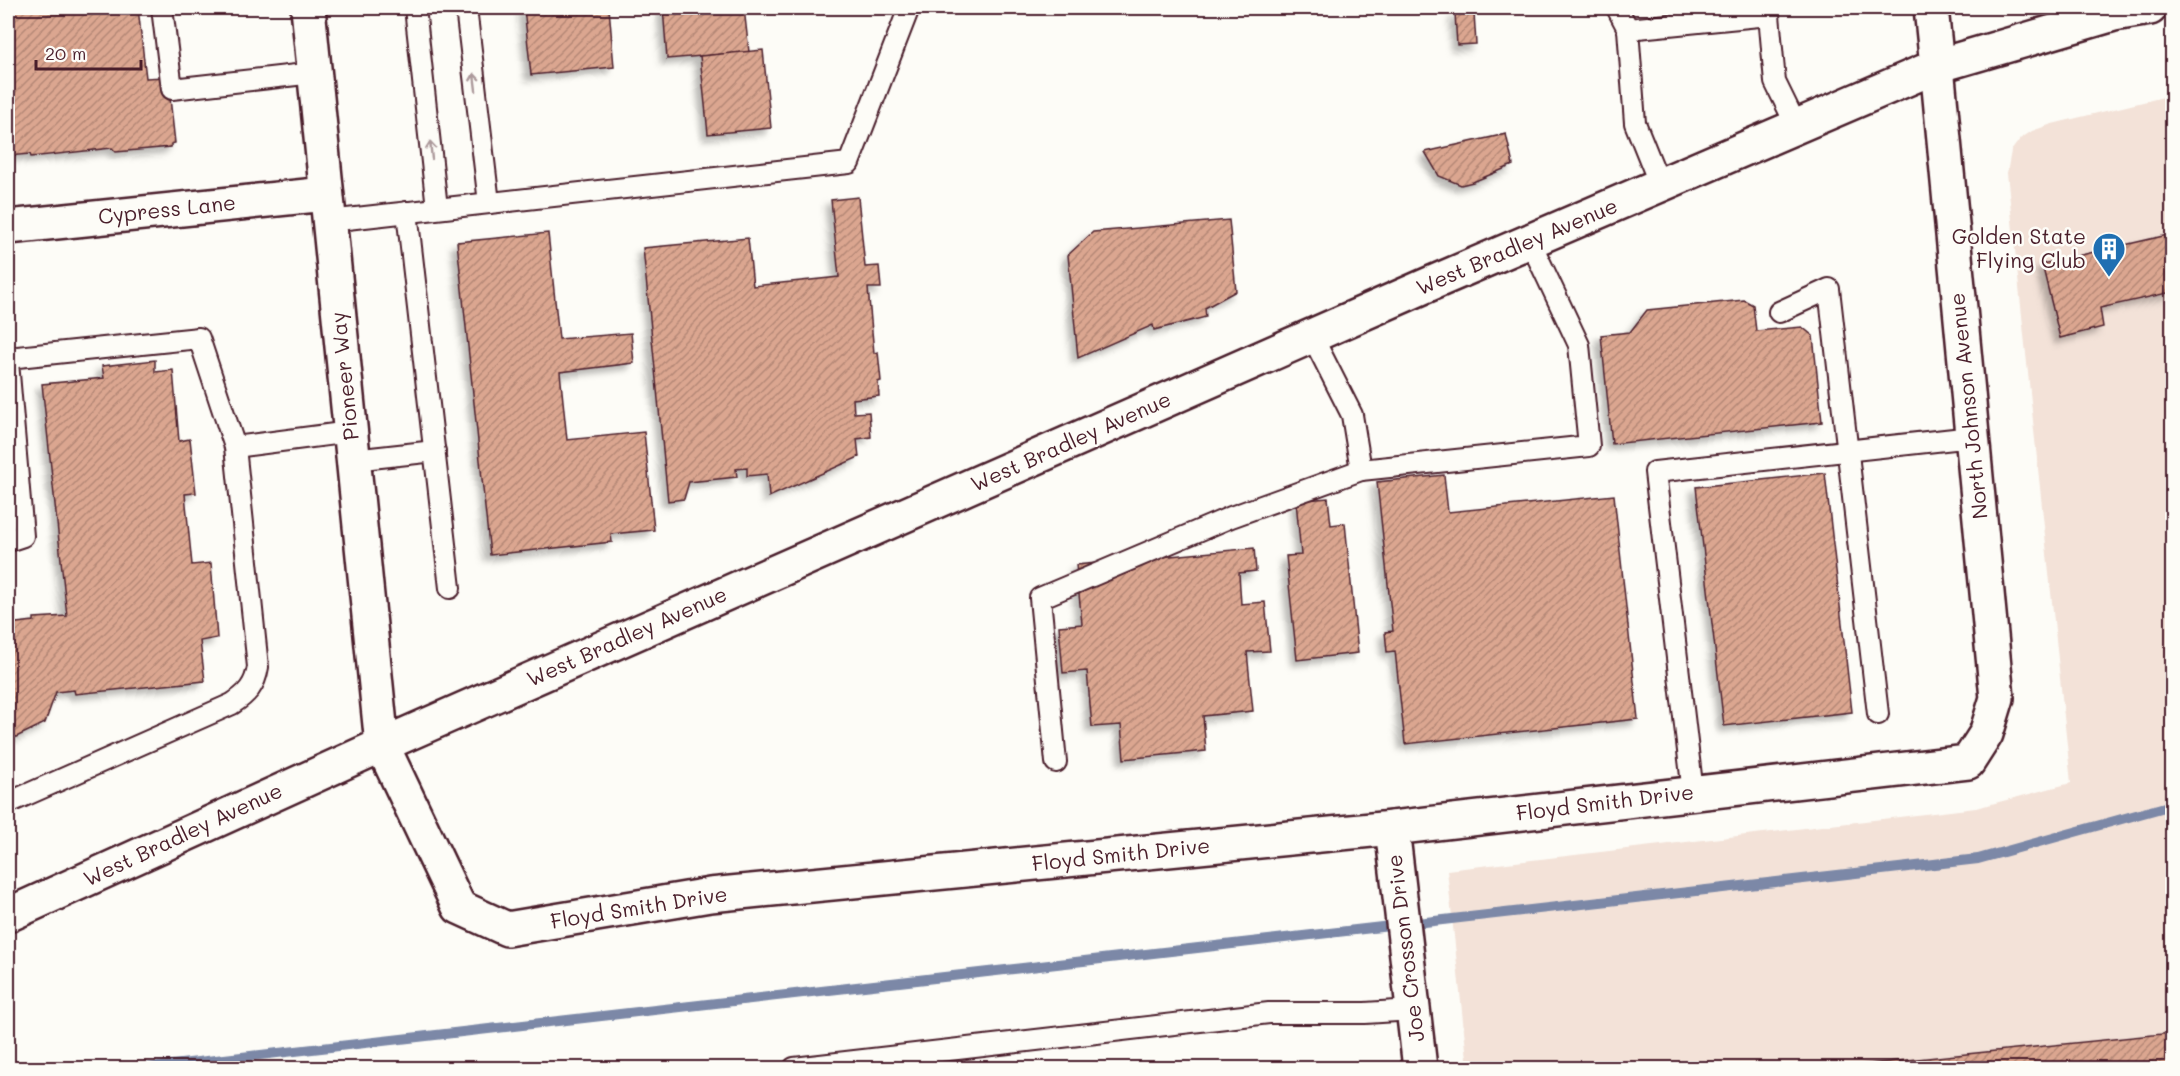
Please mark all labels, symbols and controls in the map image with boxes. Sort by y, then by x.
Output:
scale bar [36,33,141,71]
text: 20 m [45,41,86,65]
one-way arrow [469,73,480,93]
one-way arrow [425,141,436,160]
street label: Cypress Lane [97,188,237,229]
street label: West Bradley Avenue [1412,191,1621,300]
place label: Golden State Flying Club [1952,222,2086,273]
building icon: Golden State Flying Club [2091,231,2127,278]
street label: North Johnson Avenue [1942,292,1993,521]
street label: Pioneer Way [323,311,364,442]
street label: West Bradley Avenue [966,384,1175,497]
street label: West Bradley Avenue [522,579,731,692]
street label: West Bradley Avenue [79,776,286,892]
street label: Floyd Smith Drive [1514,777,1695,826]
street label: Floyd Smith Drive [1031,831,1211,876]
street label: Joe Crosson Drive [1380,853,1429,1043]
street label: Floyd Smith Drive [548,879,729,934]

